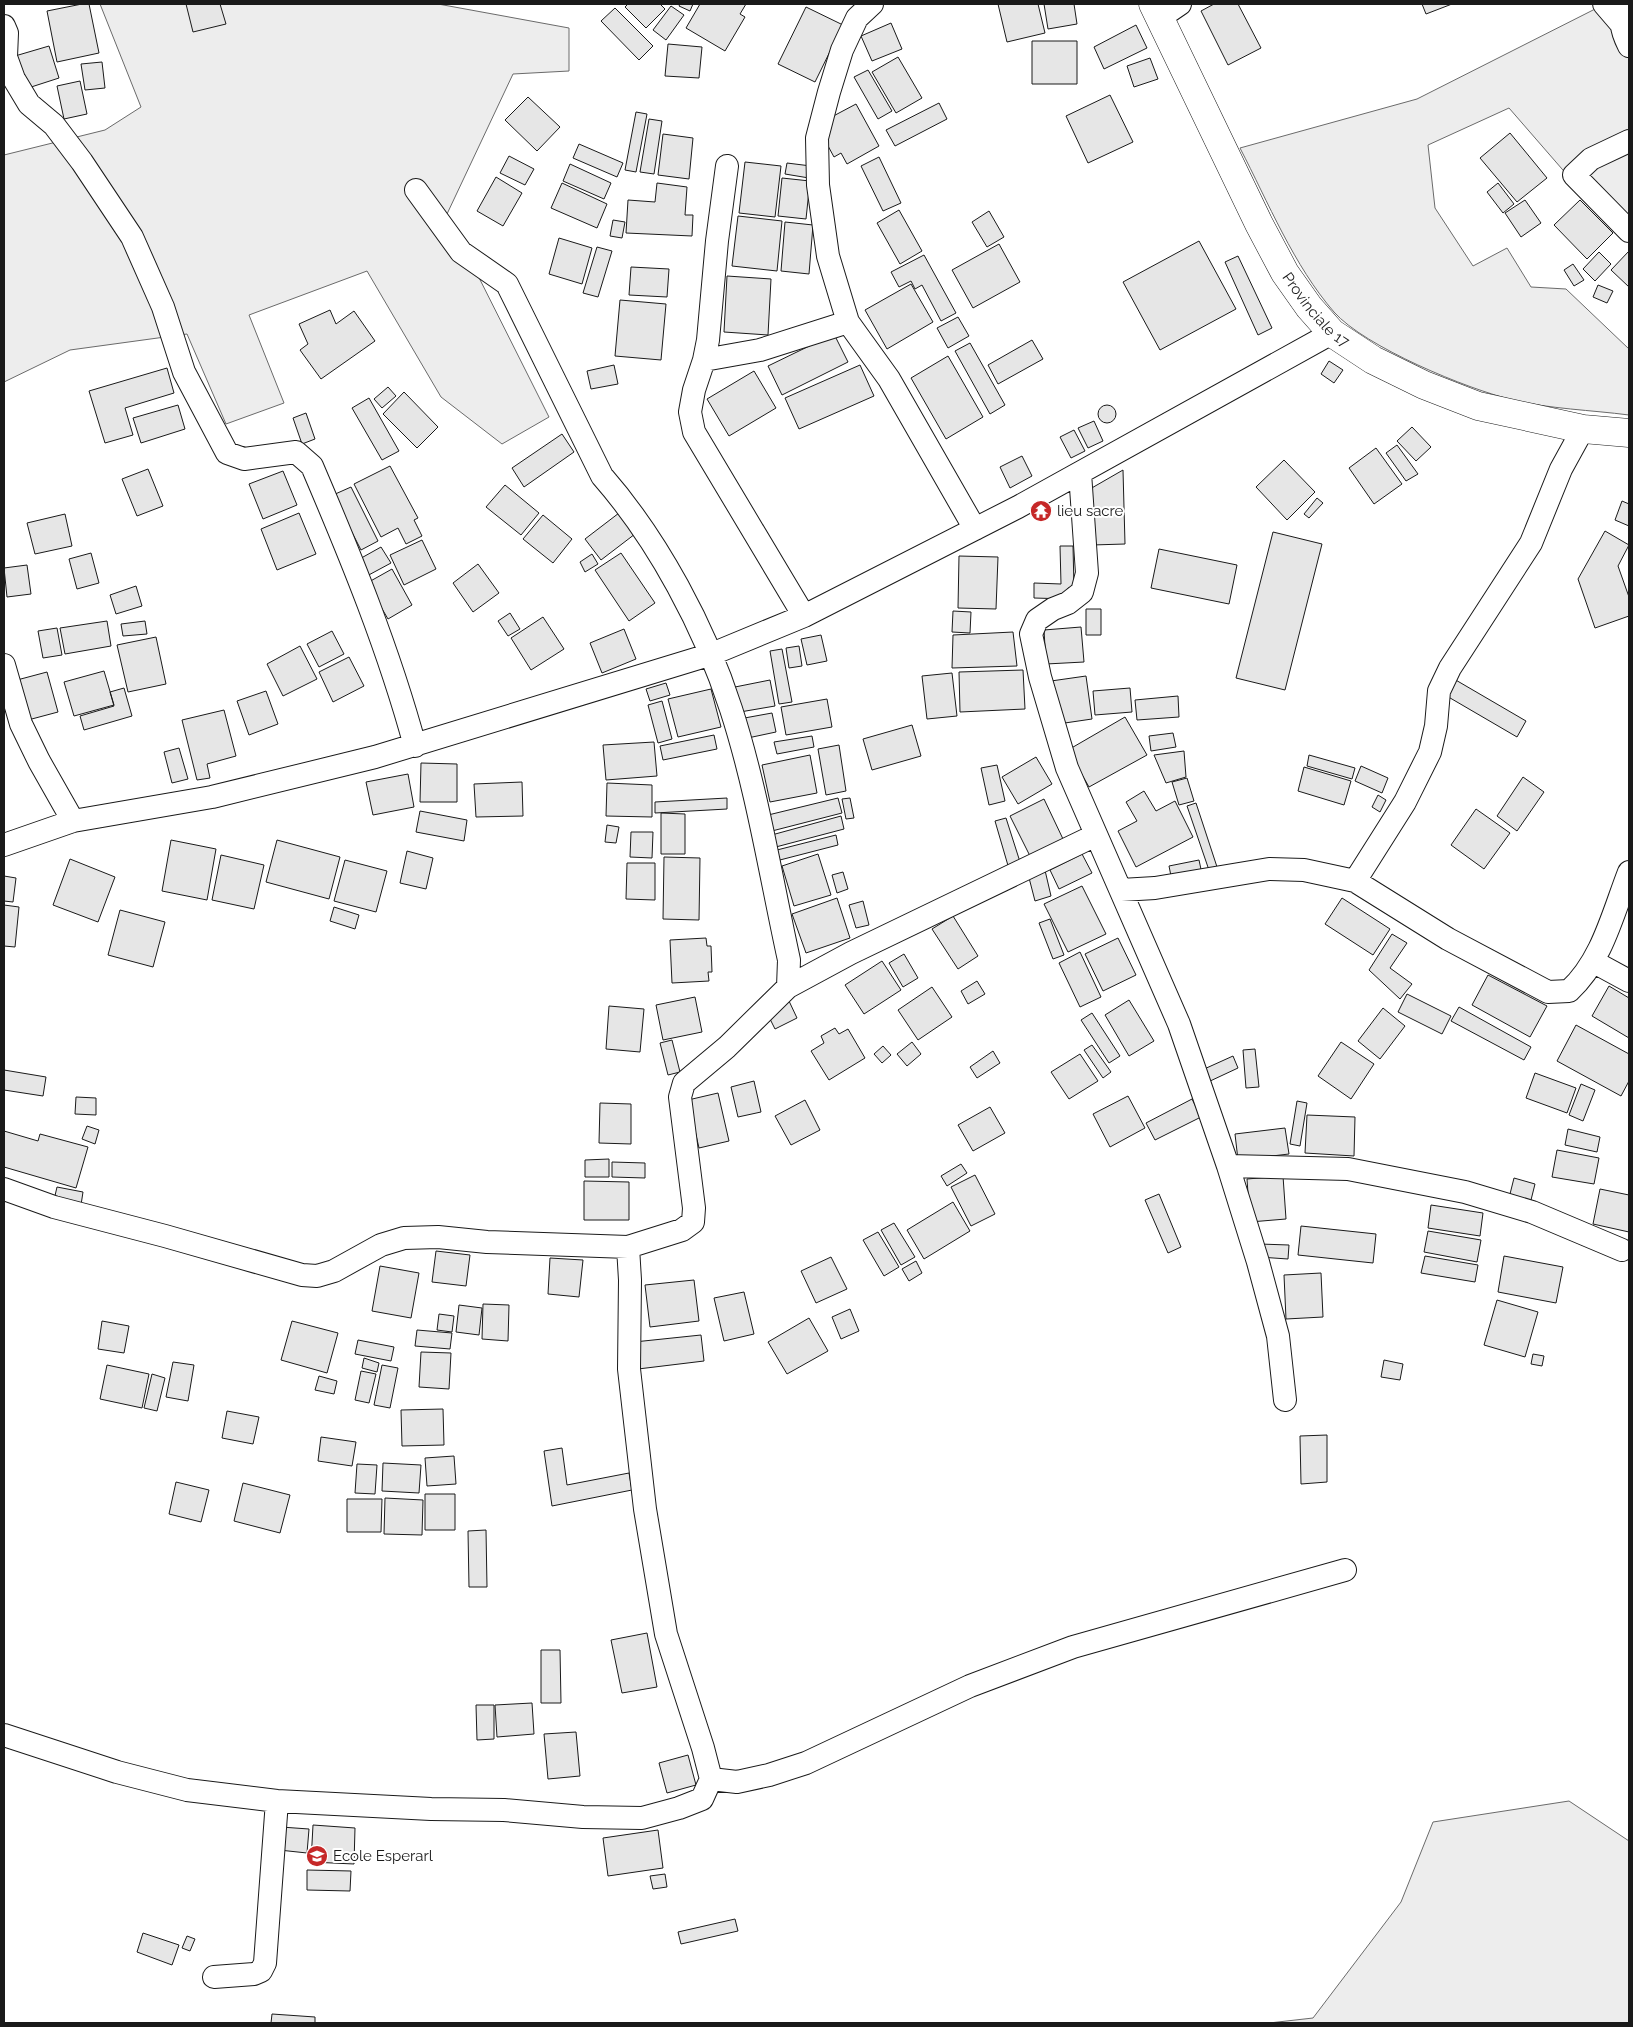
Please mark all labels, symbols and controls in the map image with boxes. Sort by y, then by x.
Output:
street label: Provinciale 17 [1278,269,1353,351]
temple icon: lieu sacre [1029,499,1053,523]
place label: lieu sacre [1057,502,1124,520]
school or university icon: Ecole Esperarl [305,1844,329,1868]
place label: Ecole Esperarl [333,1847,434,1865]

